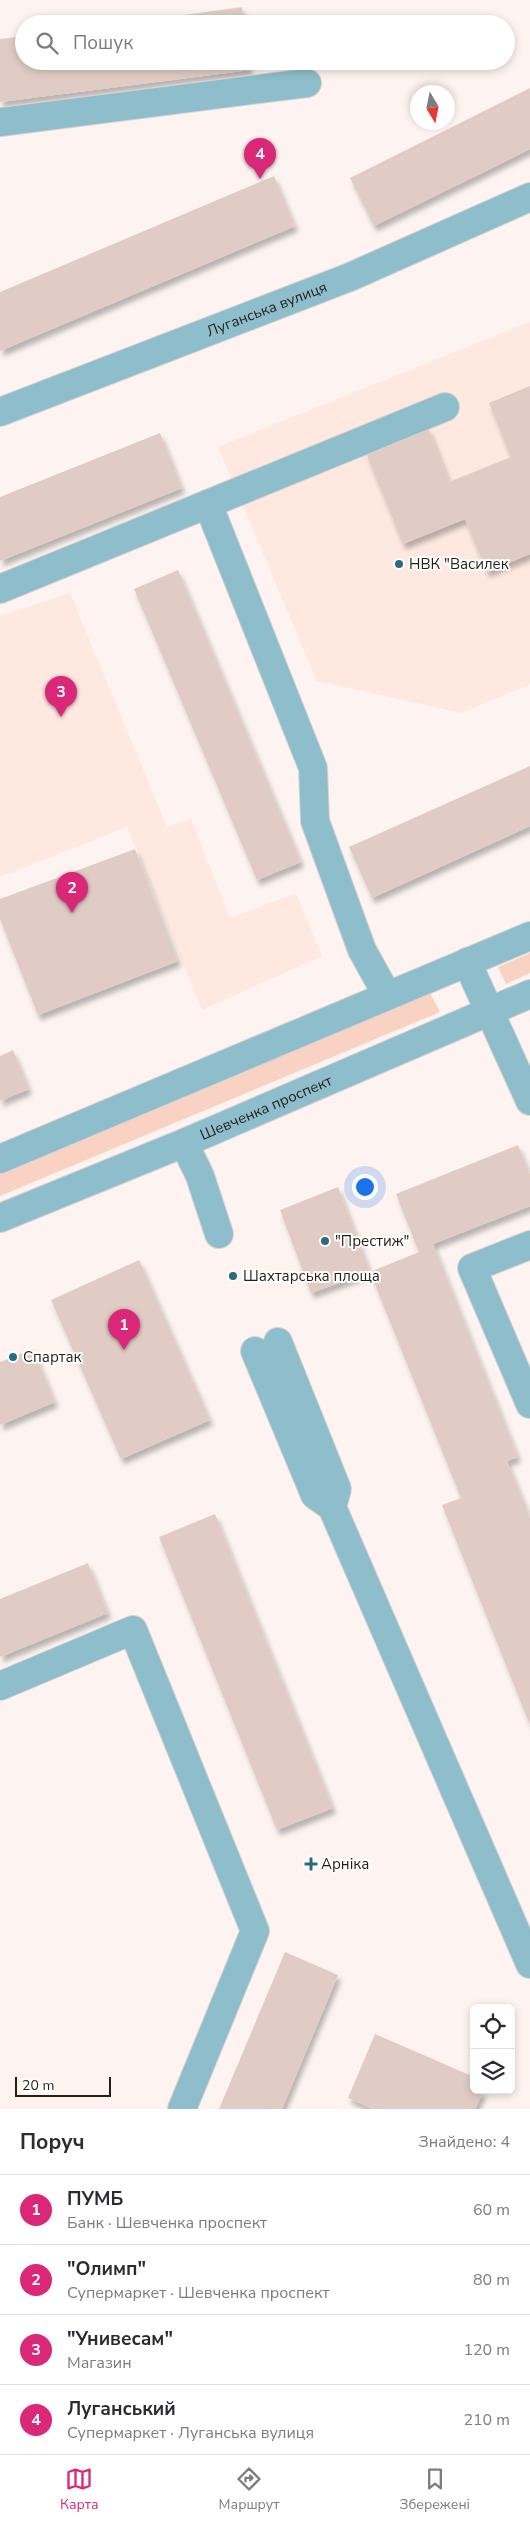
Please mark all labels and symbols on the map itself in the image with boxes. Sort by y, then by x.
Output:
north arrow [410,85,455,130]
pin: 4 [244,138,276,179]
street label: Луганська вулиця [204,277,330,341]
place label: НВК "Василек [409,554,509,574]
marker: НВК "Василек [393,558,405,570]
pin: 3 [45,676,77,717]
pin: 2 [56,872,88,913]
street label: Шевченка проспект [197,1070,335,1145]
your location [352,1174,378,1200]
place label: "Престиж" [335,1231,409,1251]
marker: "Престиж" [319,1235,331,1247]
place label: Шахтарська площа [243,1266,380,1286]
marker: Шахтарська площа [227,1270,239,1282]
pin: 1 [108,1309,140,1350]
place label: Спартак [23,1347,82,1367]
marker: Спартак [7,1351,19,1363]
place label: Арніка [321,1854,369,1874]
marker: Арніка [305,1858,317,1870]
scale bar [15,2074,111,2097]

